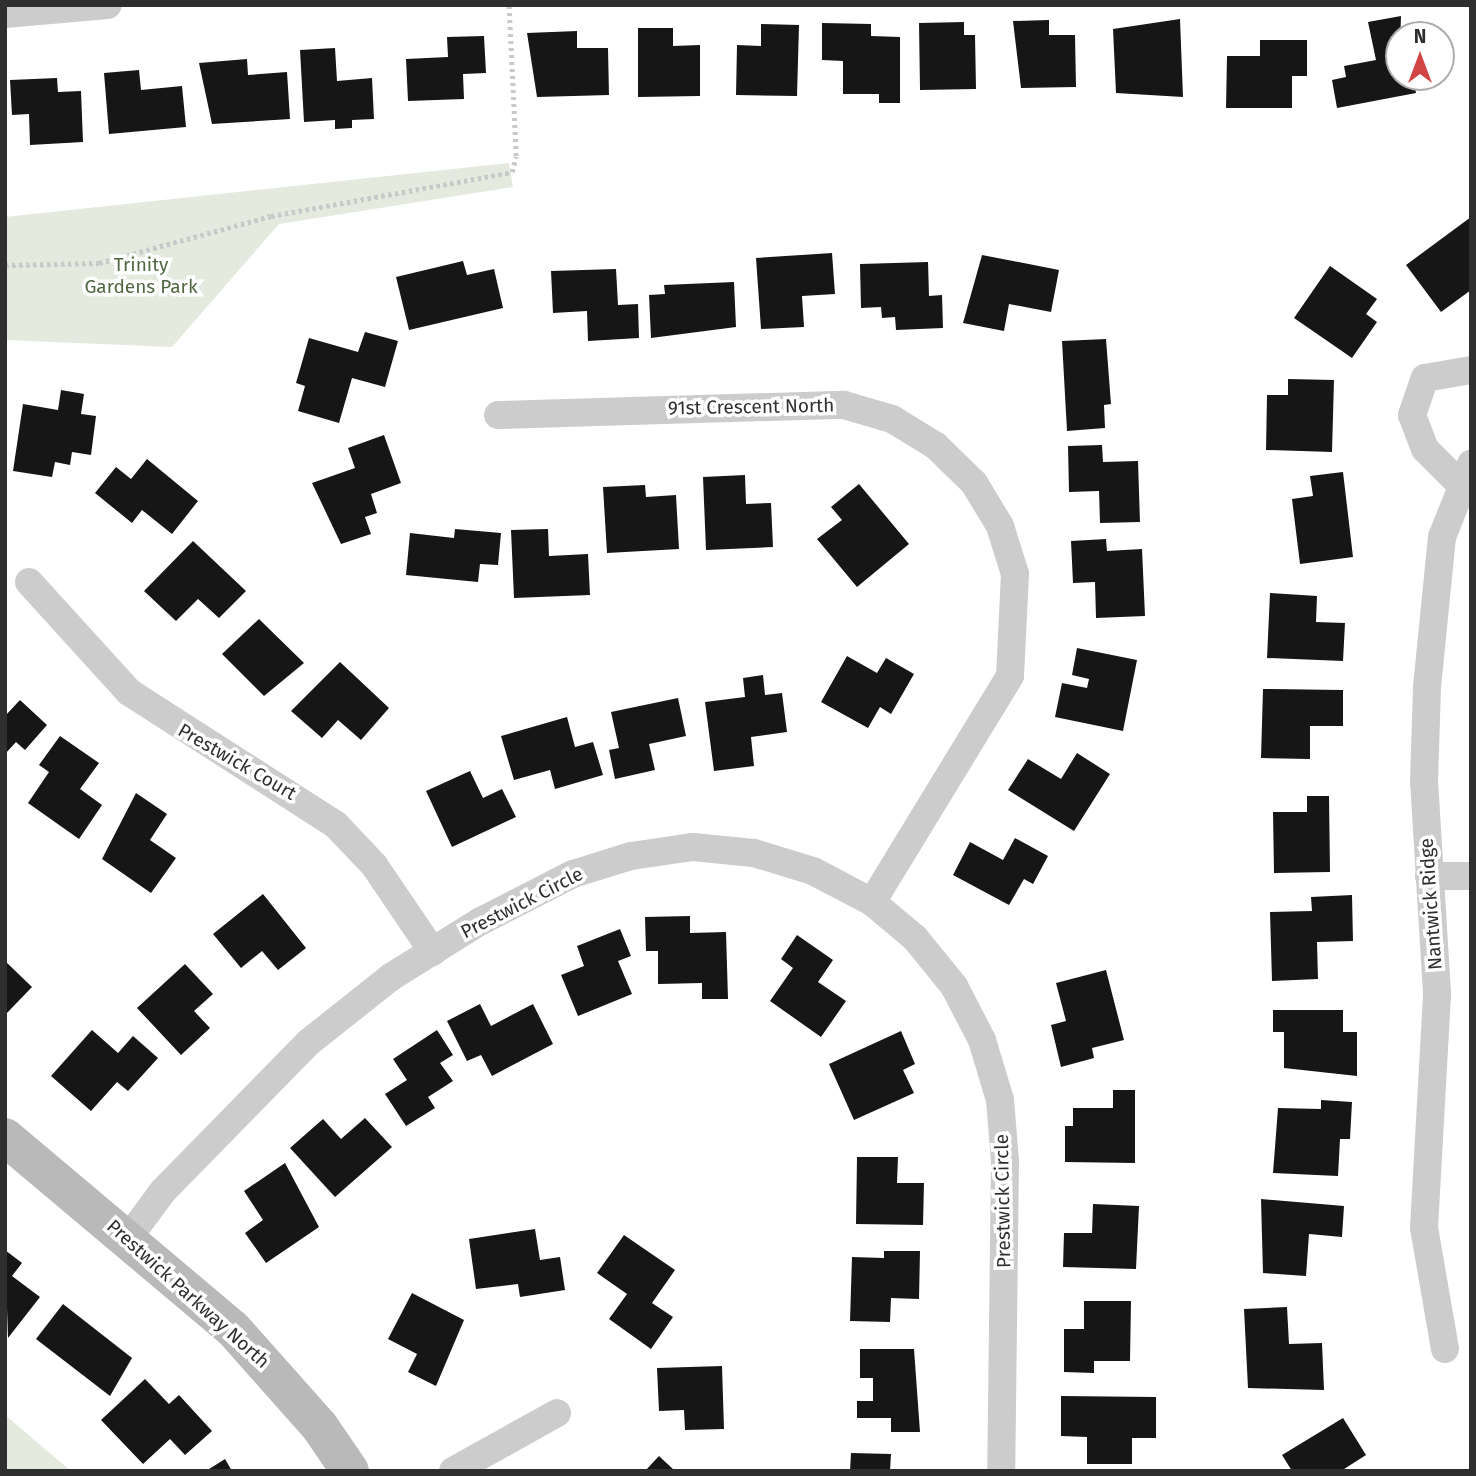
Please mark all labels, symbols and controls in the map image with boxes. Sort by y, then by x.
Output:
north arrow [1385,21,1455,91]
text: N [1414,25,1426,48]
park label: Trinity Gardens Park [84,254,198,298]
street label: 91st Crescent North [668,394,834,420]
street label: Prestwick Court [174,719,300,805]
street label: Nantwick Ridge [1415,837,1447,971]
street label: Prestwick Circle [457,862,587,944]
street label: Prestwick Circle [990,1134,1016,1268]
street label: Prestwick Parkway North [102,1215,274,1373]

